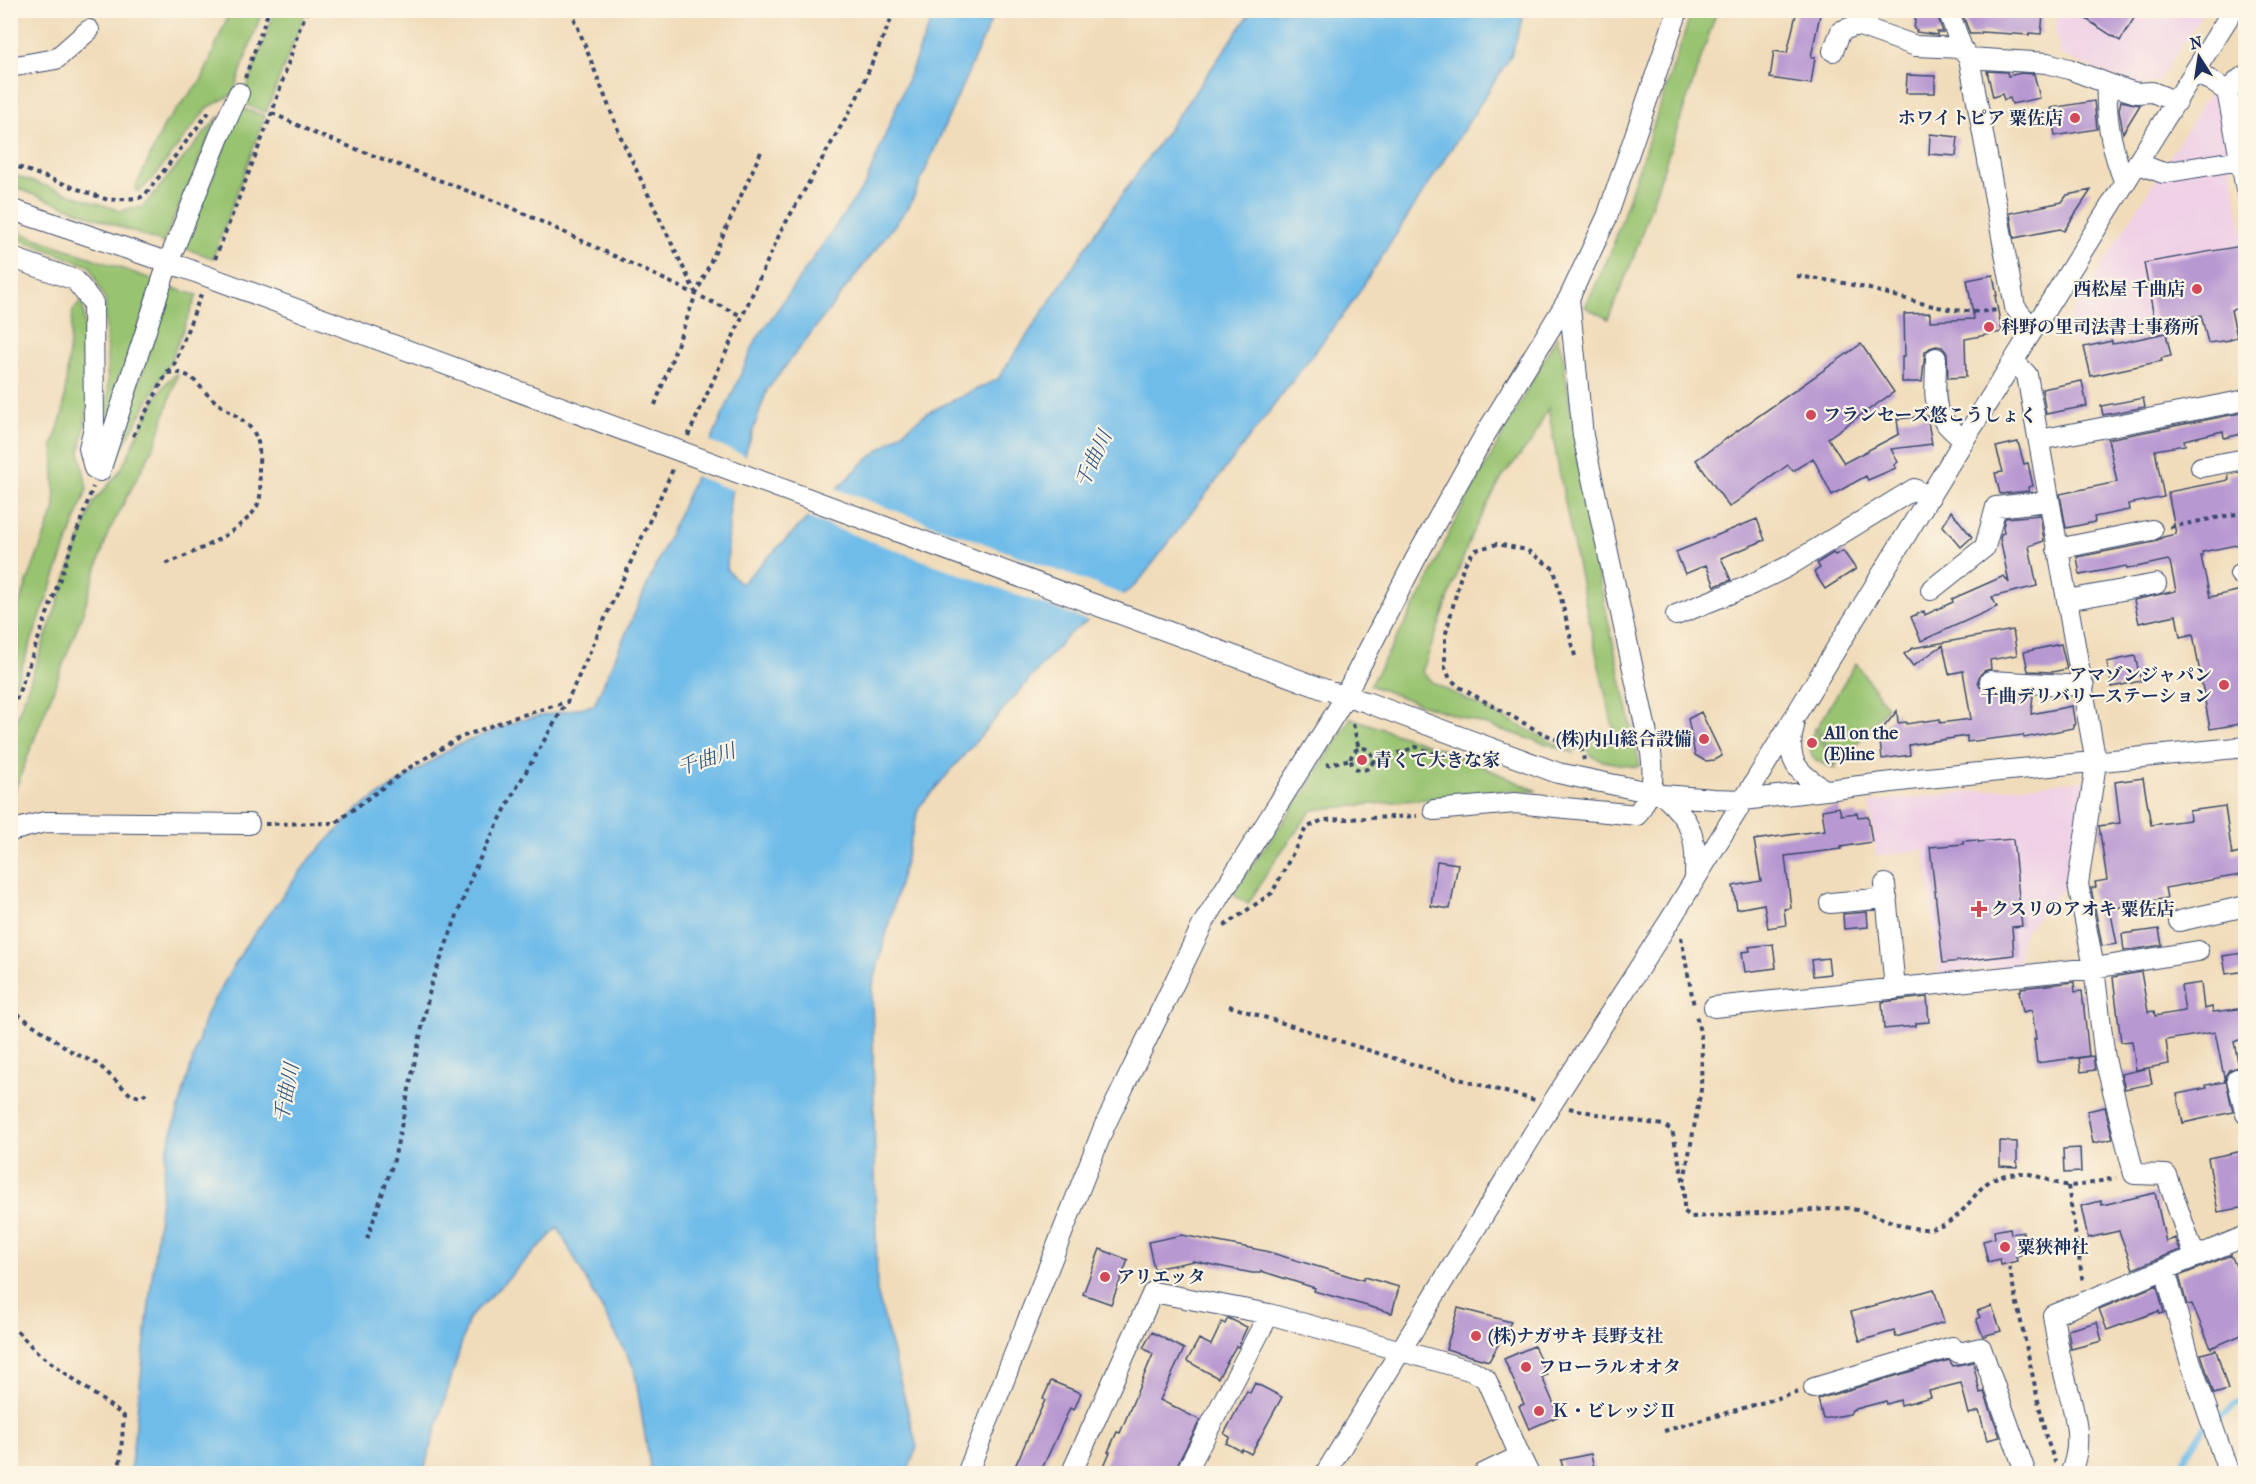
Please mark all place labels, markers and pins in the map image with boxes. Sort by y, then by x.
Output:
place label: ホワイトピア 粟佐店 [1898,108,2063,129]
marker: ホワイトピア 粟佐店 [2068,111,2082,125]
place label: 西松屋 千曲店 [2073,279,2185,300]
marker: 西松屋 千曲店 [2190,282,2204,296]
place label: 科野の里司法書士事務所 [2001,317,2199,338]
marker: 科野の里司法書士事務所 [1982,320,1996,334]
place label: フランセーズ悠こうしょく [1823,405,2037,426]
marker: フランセーズ悠こうしょく [1804,408,1818,422]
place label: アマゾンジャパン 千曲デリバリーステーション [1981,665,2212,707]
marker: アマゾンジャパン 千曲デリバリーステーション [2217,678,2231,692]
place label: All on the (E)line [1823,723,1898,765]
place label: (株)内山総合設備 [1556,729,1692,750]
marker: (株)内山総合設備 [1697,732,1711,746]
marker: All on the (E)line [1805,736,1819,750]
place label: 青くて大きな家 [1374,750,1500,771]
marker: 青くて大きな家 [1355,753,1369,767]
place label: クスリのアオキ 粟佐店 [1991,899,2175,920]
marker: クスリのアオキ 粟佐店 [1972,902,1986,916]
place label: 粟狹神社 [2017,1237,2089,1258]
marker: 粟狹神社 [1998,1240,2012,1254]
place label: アリエッタ [1117,1267,1206,1288]
marker: アリエッタ [1098,1270,1112,1284]
place label: (株)ナガサキ 長野支社 [1488,1326,1664,1347]
marker: (株)ナガサキ 長野支社 [1469,1329,1483,1343]
place label: フローラルオオタ [1538,1357,1681,1378]
marker: フローラルオオタ [1519,1360,1533,1374]
place label: Ｋ・ビレッジⅡ [1551,1401,1677,1422]
marker: Ｋ・ビレッジⅡ [1532,1404,1546,1418]

